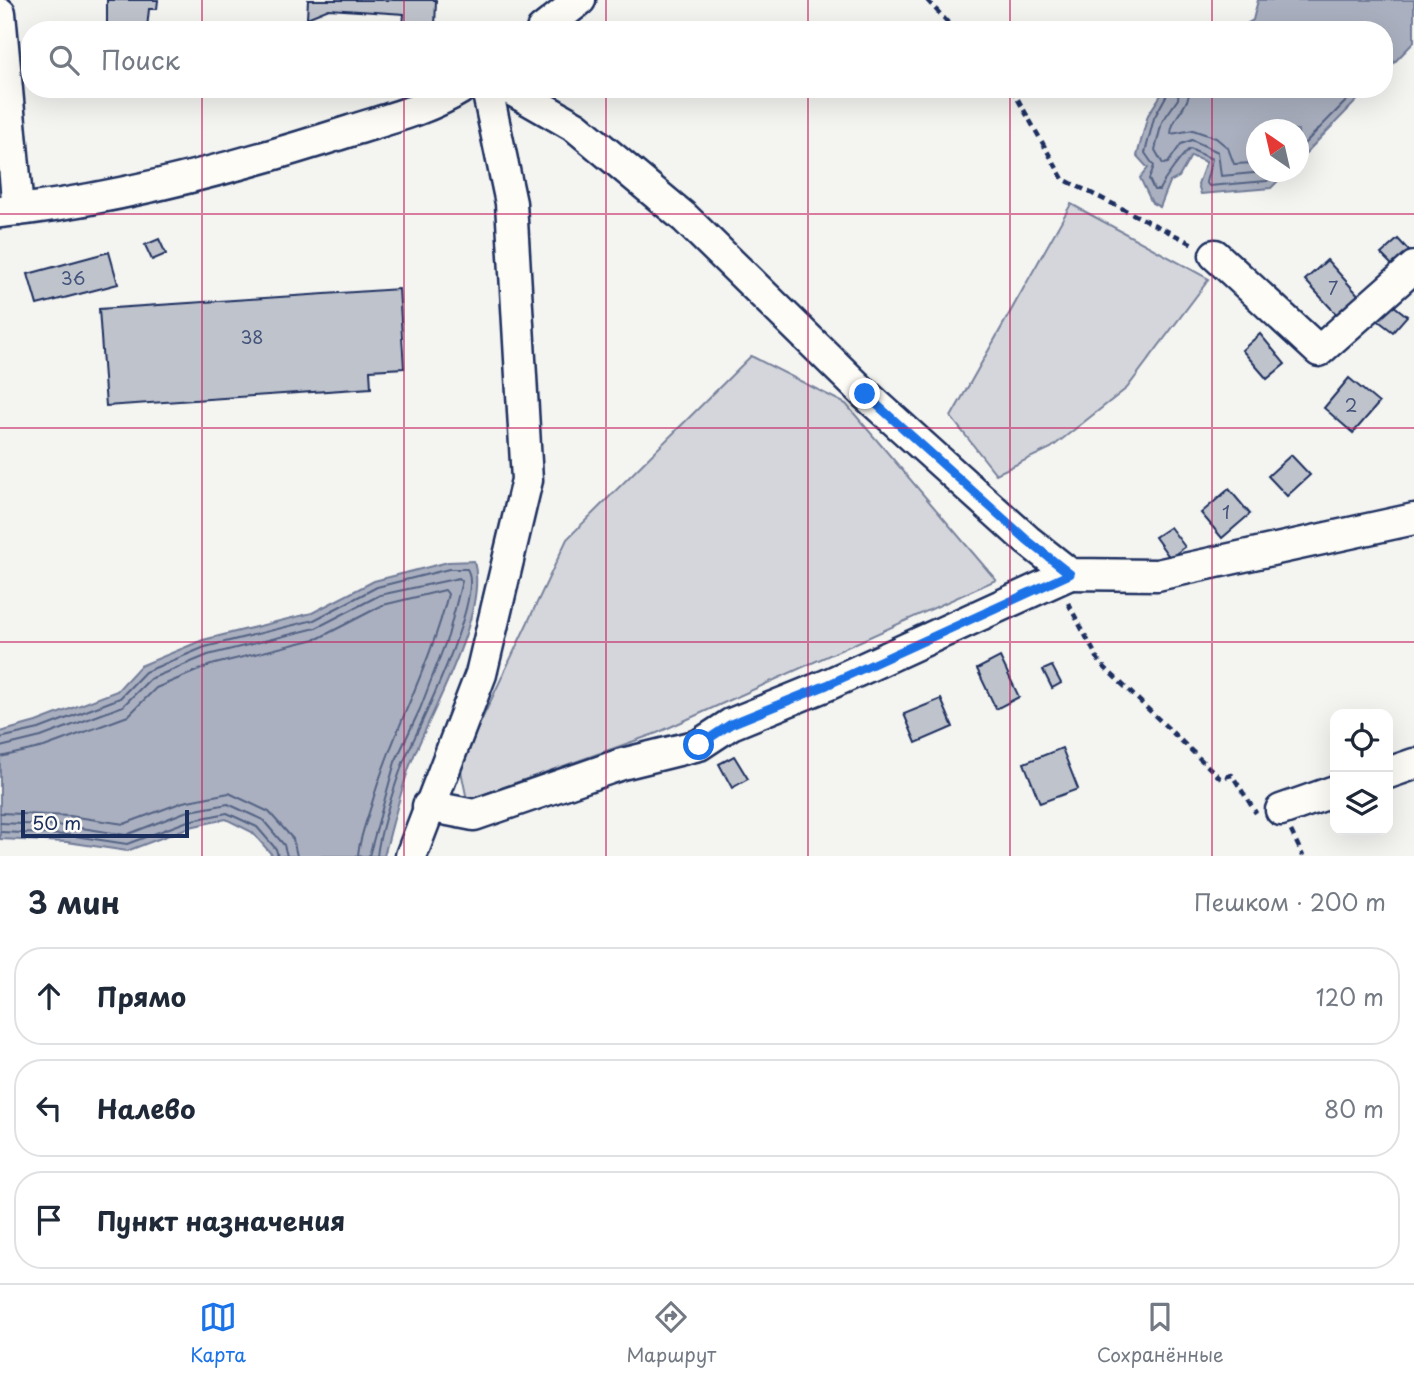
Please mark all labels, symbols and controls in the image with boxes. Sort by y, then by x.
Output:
search box [21,21,1393,98]
text: Поиск [101,40,180,79]
icon: search [45,41,83,79]
north arrow [1246,119,1309,182]
house number: 36 [61,264,85,291]
house number: 7 [1328,274,1338,301]
house number: 38 [240,323,264,350]
route end [849,378,880,409]
house number: 2 [1345,391,1357,418]
house number: 1 [1222,498,1230,525]
map controls [1330,709,1393,835]
button: locate [1330,709,1393,772]
route start [683,729,714,760]
button: layers [1330,772,1393,835]
scale bar [21,807,189,839]
text: 50 m [32,808,81,836]
text: 3 мин [28,879,120,924]
text: Пешком · 200 m [1194,884,1386,919]
icon: ahead [30,977,68,1015]
text: Прямо [97,977,186,1016]
text: 120 m [1316,979,1384,1014]
icon: left [30,1089,68,1127]
text: Налево [97,1089,195,1128]
text: 80 m [1324,1091,1384,1126]
icon: arrive [30,1201,68,1239]
text: Пункт назначения [97,1201,345,1240]
tab: Карта [190,1298,246,1368]
tab: Маршрут [626,1298,716,1368]
tab: Сохранённые [1097,1298,1224,1368]

